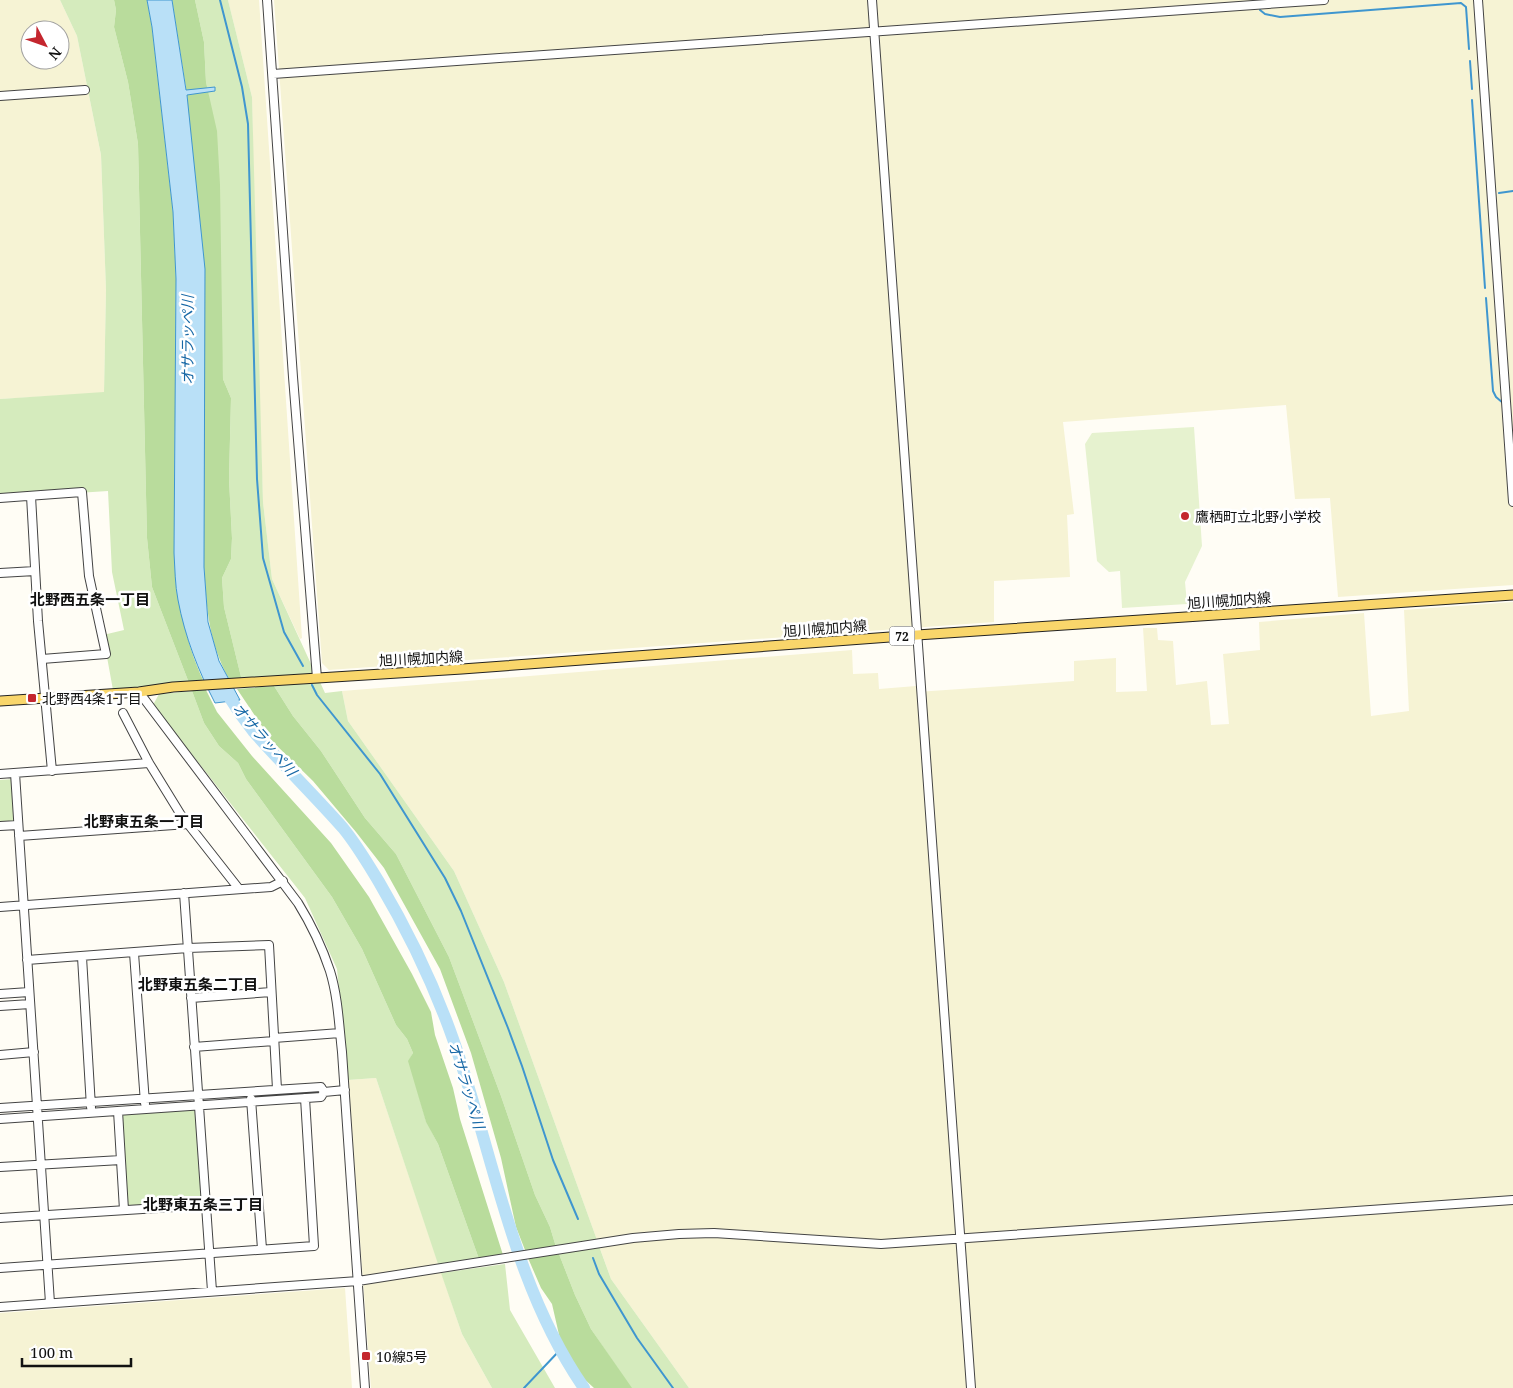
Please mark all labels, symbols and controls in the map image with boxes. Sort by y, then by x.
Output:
north arrow [20,20,70,70]
text: N [44,43,66,64]
water label: オサラッペ川 [177,293,197,385]
place label: 鷹栖町立北野小学校 [1195,507,1321,526]
marker: 鷹栖町立北野小学校 [1179,510,1191,522]
street label: 旭川幌加内線 [1186,588,1272,612]
district label: 北野西五条一丁目 [30,589,150,609]
street label: 旭川幌加内線 [782,616,868,640]
road number: 72 [890,626,914,646]
street label: 旭川幌加内線 [379,646,463,670]
place label: 北野西4条1丁目 [42,689,142,708]
marker: 北野西4条1丁目 [26,692,38,704]
water label: オサラッペ川 [228,698,303,781]
district label: 北野東五条一丁目 [84,811,204,831]
district label: 北野東五条二丁目 [138,974,258,994]
water label: オサラッペ川 [444,1039,490,1133]
district label: 北野東五条三丁目 [143,1194,263,1214]
scale bar [22,1336,131,1368]
text: 100 m [30,1342,73,1362]
place label: 10線5号 [376,1347,427,1366]
marker: 10線5号 [360,1350,372,1362]

